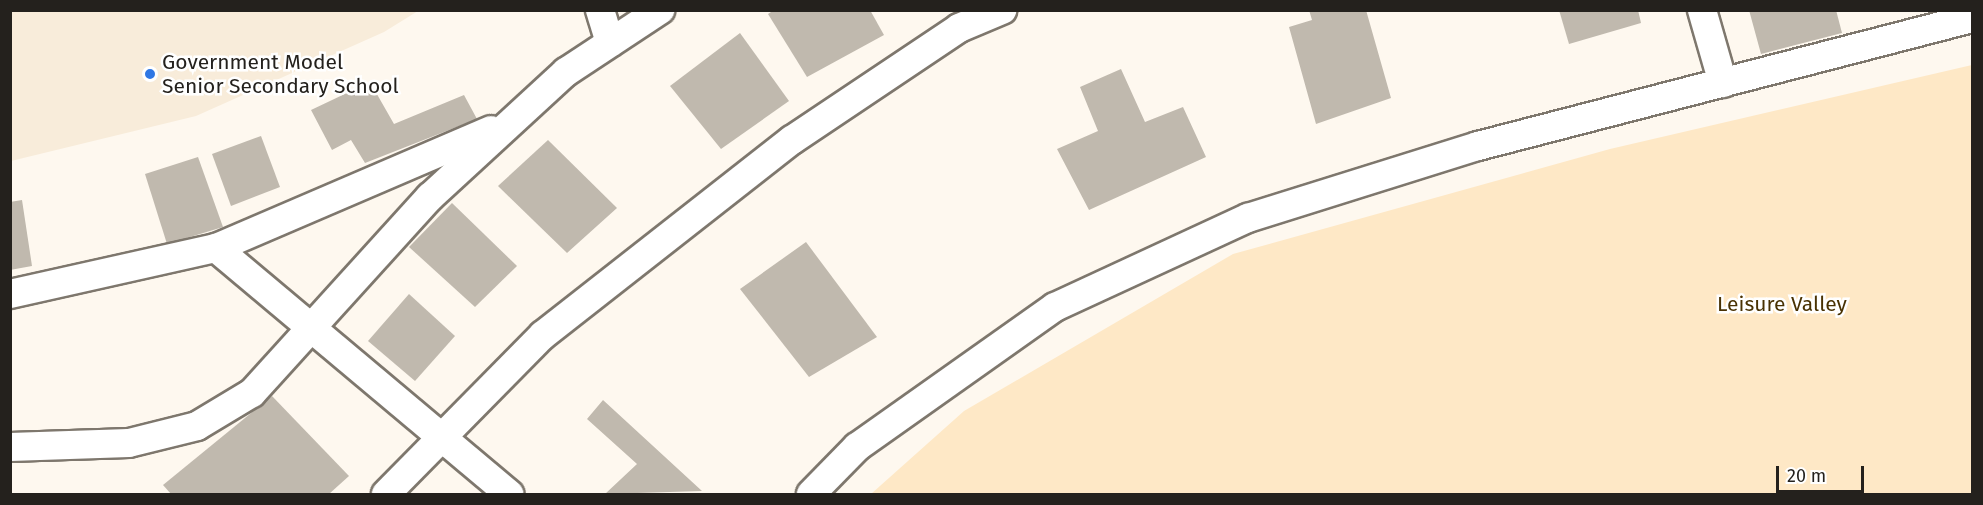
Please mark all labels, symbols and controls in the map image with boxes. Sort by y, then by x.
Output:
place label: Government Model Senior Secondary School [162,49,399,99]
marker: Government Model Senior Secondary School [143,67,157,81]
park label: Leisure Valley [1717,291,1847,317]
scale bar [1779,454,1868,492]
text: 20 m [1787,465,1826,487]

